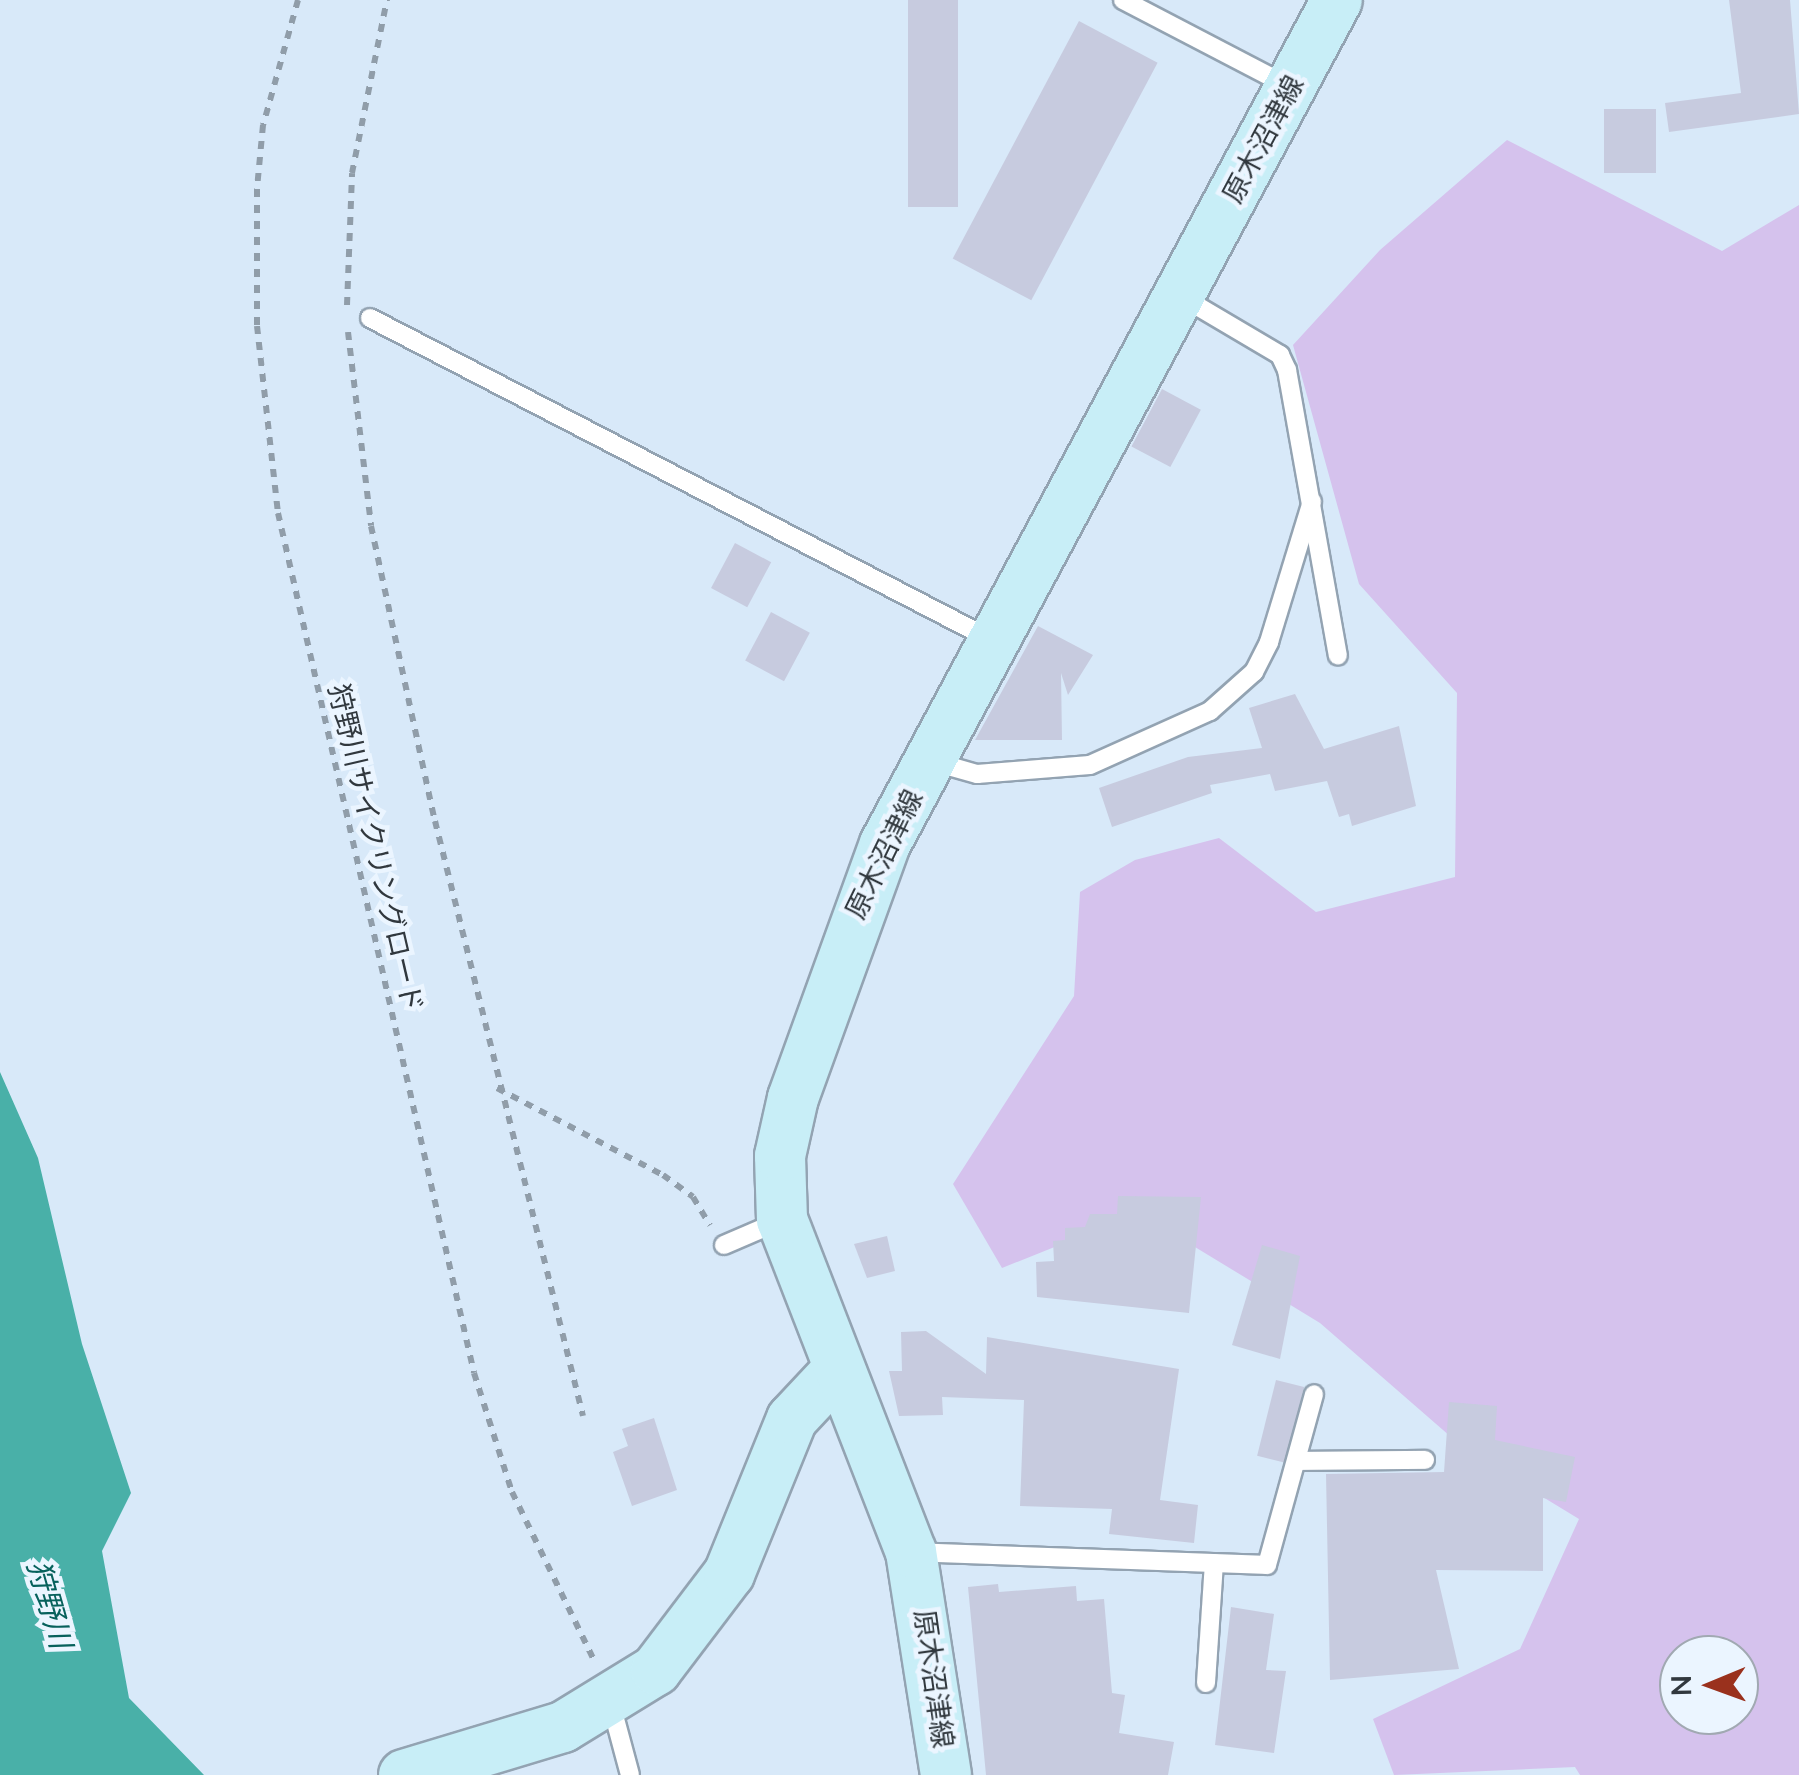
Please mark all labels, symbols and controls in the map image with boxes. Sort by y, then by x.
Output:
street label: 原木沼津線 [1215,69,1311,209]
street label: 狩野川サイクリングロード [322,681,430,1015]
street label: 原木沼津線 [838,784,930,924]
water label: 狩野川 [20,1556,80,1652]
street label: 原木沼津線 [908,1607,960,1751]
north arrow [1659,1635,1759,1735]
text: N [1663,1675,1698,1696]

